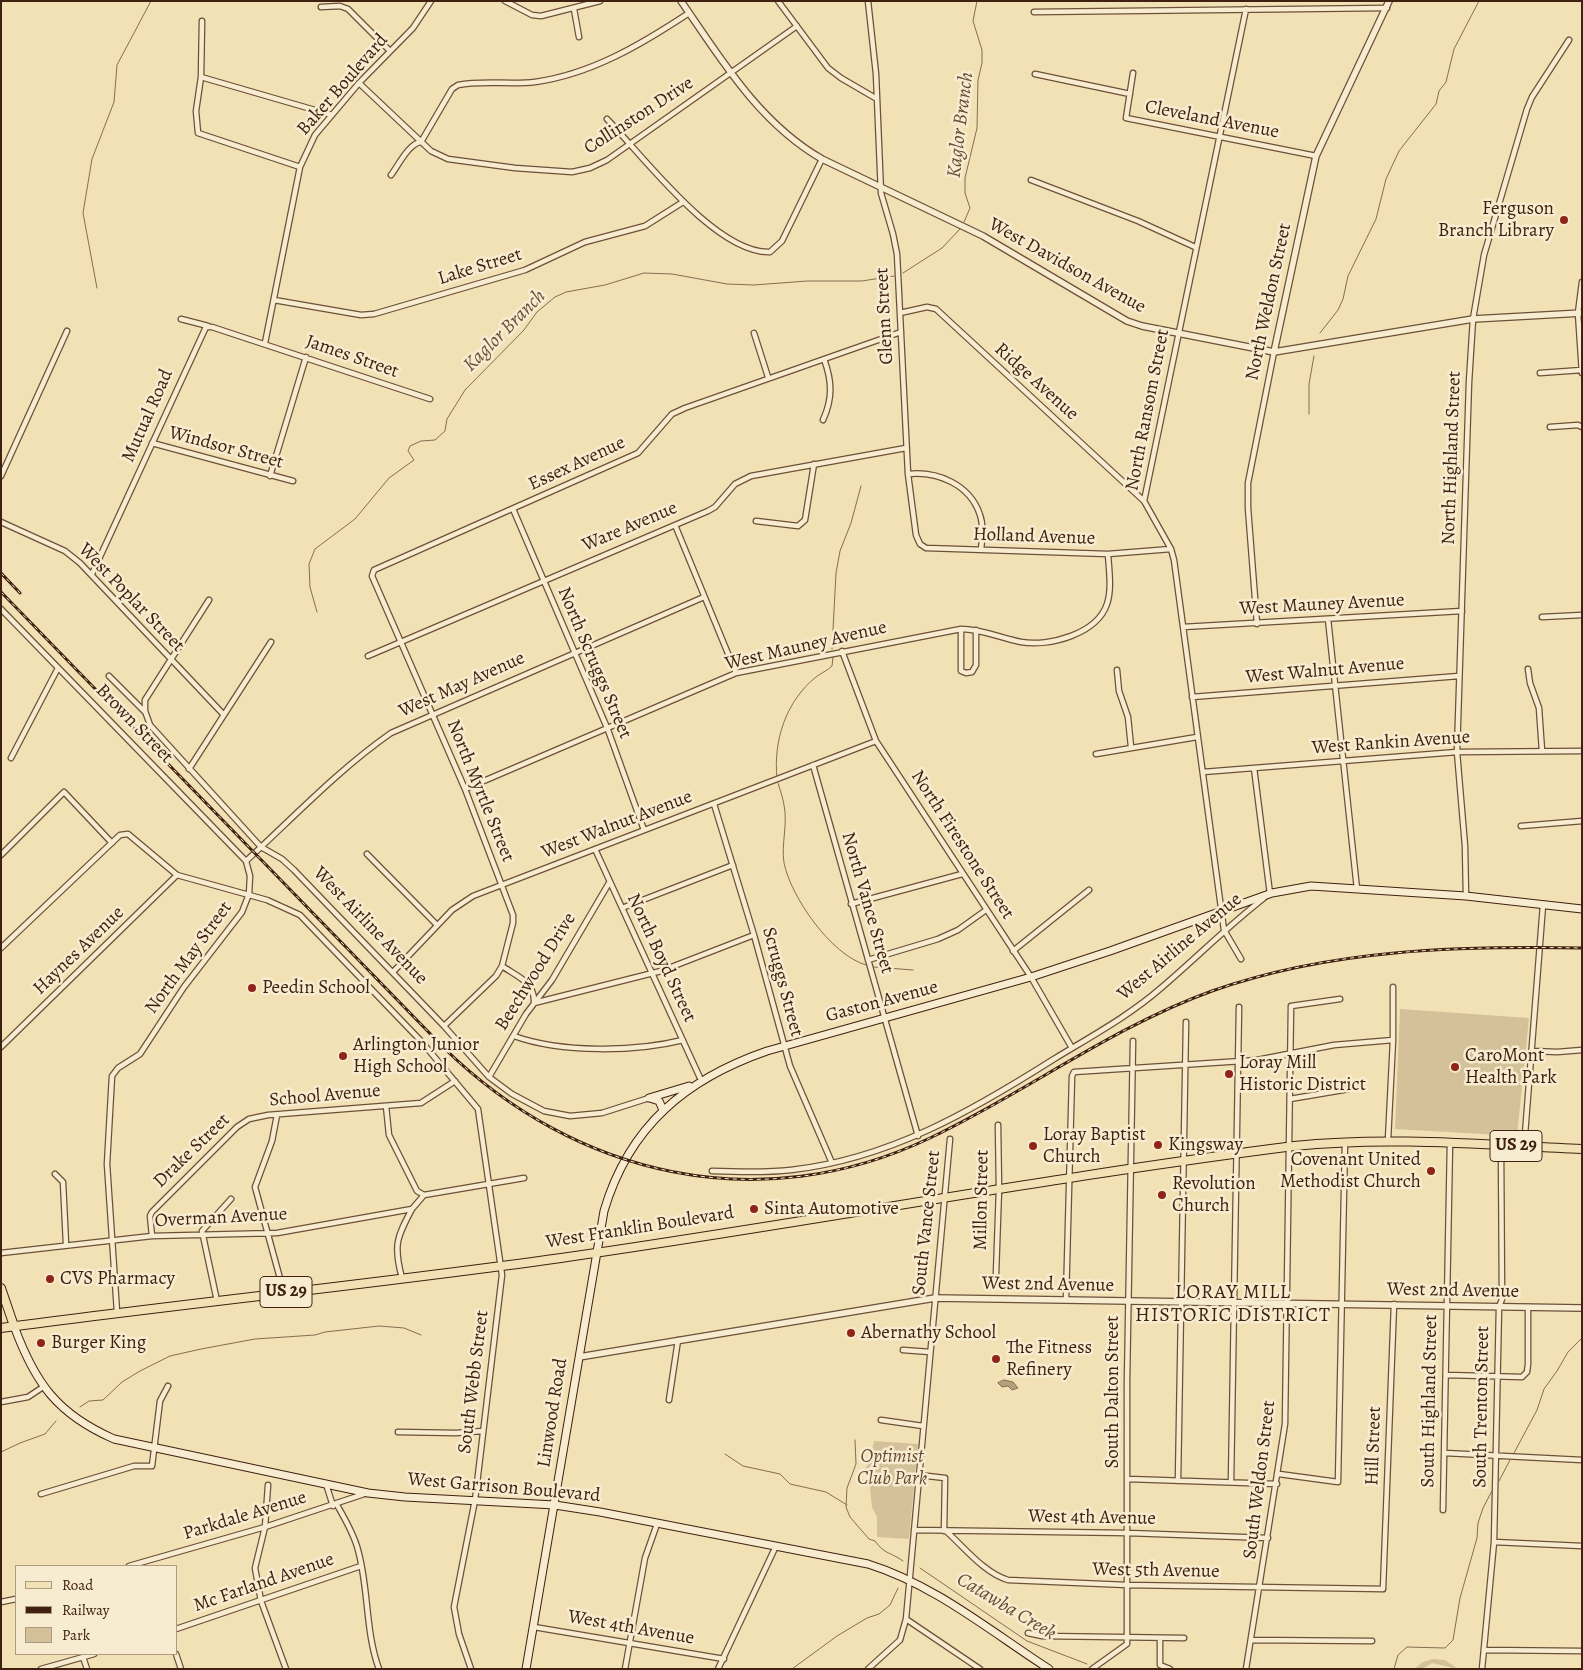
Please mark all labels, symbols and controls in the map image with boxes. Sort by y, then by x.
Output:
street label: Baker Boulevard [293,30,393,140]
water label: Kaglor Branch [943,71,979,179]
street label: Collinston Drive [580,72,698,160]
street label: Cleveland Avenue [1143,96,1281,144]
place label: Ferguson Branch Library [1438,198,1554,242]
street label: West Davidson Avenue [984,213,1150,319]
marker: Ferguson Branch Library [1558,214,1570,226]
street label: North Weldon Street [1241,221,1297,383]
street label: Lake Street [435,243,525,291]
street label: Glenn Street [871,267,899,365]
water label: Kaglor Branch [459,285,551,377]
street label: North Ransom Street [1121,327,1175,493]
street label: James Street [302,330,402,384]
street label: Ridge Avenue [989,338,1083,426]
street label: Mutual Road [117,366,179,466]
street label: North Highland Street [1438,371,1466,545]
street label: Windsor Street [166,422,286,474]
street label: Essex Avenue [525,432,629,496]
street label: Ware Avenue [579,497,681,557]
street label: Holland Avenue [972,523,1096,551]
street label: West Poplar Street [73,539,189,657]
street label: North Scruggs Street [552,584,636,742]
street label: West Mauney Avenue [1239,589,1405,621]
street label: West Mauney Avenue [723,616,889,676]
street label: West May Avenue [395,647,529,723]
street label: West Walnut Avenue [1245,653,1405,689]
street label: Brown Street [90,680,178,768]
street label: North Myrtle Street [441,716,519,866]
street label: West Rankin Avenue [1311,726,1471,760]
street label: North Firestone Street [905,766,1019,924]
street label: West Walnut Avenue [538,786,696,864]
street label: North Vance Street [836,830,898,976]
street label: West Airline Avenue [308,862,432,990]
street label: West Airline Avenue [1113,888,1247,1006]
street label: North Boyd Street [621,890,701,1026]
street label: North May Street [141,897,237,1019]
street label: Haynes Avenue [29,902,129,1000]
street label: Beechwood Drive [491,909,581,1035]
street label: Scruggs Street [756,925,808,1039]
street label: Gaston Avenue [823,976,941,1028]
place label: Peedin School [262,977,370,999]
marker: Peedin School [246,982,258,994]
place label: Arlington Junior High School [353,1034,479,1078]
place label: CaroMont Health Park [1465,1045,1557,1089]
marker: Arlington Junior High School [337,1050,349,1062]
place label: Loray Mill Historic District [1239,1052,1366,1096]
marker: CaroMont Health Park [1449,1061,1461,1073]
marker: Loray Mill Historic District [1223,1068,1235,1080]
street label: School Avenue [268,1080,382,1112]
street label: Drake Street [149,1109,235,1193]
place label: Loray Baptist Church [1043,1124,1146,1168]
road number: US 29 [1490,1130,1542,1162]
place label: Kingsway [1168,1134,1243,1156]
marker: Kingsway [1152,1139,1164,1151]
marker: Loray Baptist Church [1027,1140,1039,1152]
street label: South Vance Street [908,1149,946,1297]
street label: Millon Street [970,1149,994,1251]
place label: Covenant United Methodist Church [1280,1149,1421,1193]
marker: Covenant United Methodist Church [1425,1165,1437,1177]
place label: Revolution Church [1172,1173,1256,1217]
marker: Revolution Church [1156,1189,1168,1201]
place label: Sinta Automotive [764,1198,899,1220]
street label: West Franklin Boulevard [544,1202,736,1254]
street label: Overman Avenue [154,1203,288,1233]
marker: Sinta Automotive [748,1203,760,1215]
place label: CVS Pharmacy [60,1268,175,1290]
street label: West 2nd Avenue [982,1272,1114,1298]
marker: CVS Pharmacy [44,1273,56,1285]
road number: US 29 [260,1276,312,1308]
street label: West 2nd Avenue [1387,1278,1519,1304]
district label: LORAY MILL HISTORIC DISTRICT [1133,1281,1333,1328]
street label: South Webb Street [454,1309,494,1455]
street label: South Highland Street [1417,1314,1443,1488]
street label: South Dalton Street [1102,1315,1124,1469]
place label: Abernathy School [861,1322,996,1344]
street label: South Trenton Street [1469,1326,1495,1488]
marker: Abernathy School [845,1327,857,1339]
place label: Burger King [51,1332,146,1354]
marker: Burger King [35,1337,47,1349]
place label: The Fitness Refinery [1006,1337,1092,1381]
marker: The Fitness Refinery [990,1353,1002,1365]
street label: Linwood Road [533,1357,573,1469]
street label: South Weldon Street [1239,1399,1281,1561]
street label: Hill Street [1361,1406,1387,1486]
park label: Optimist Club Park [857,1446,927,1490]
street label: West Garrison Boulevard [407,1468,601,1508]
street label: Parkdale Avenue [181,1486,309,1546]
street label: West 4th Avenue [1028,1505,1156,1531]
street label: Mc Farland Avenue [191,1548,337,1618]
street label: West 5th Avenue [1092,1558,1220,1584]
legend [15,1565,178,1655]
water label: Catawba Creek [952,1568,1060,1646]
text: Road [62,1575,93,1595]
text: Railway [62,1600,109,1620]
street label: West 4th Avenue [566,1606,696,1650]
text: Park [62,1625,90,1645]

